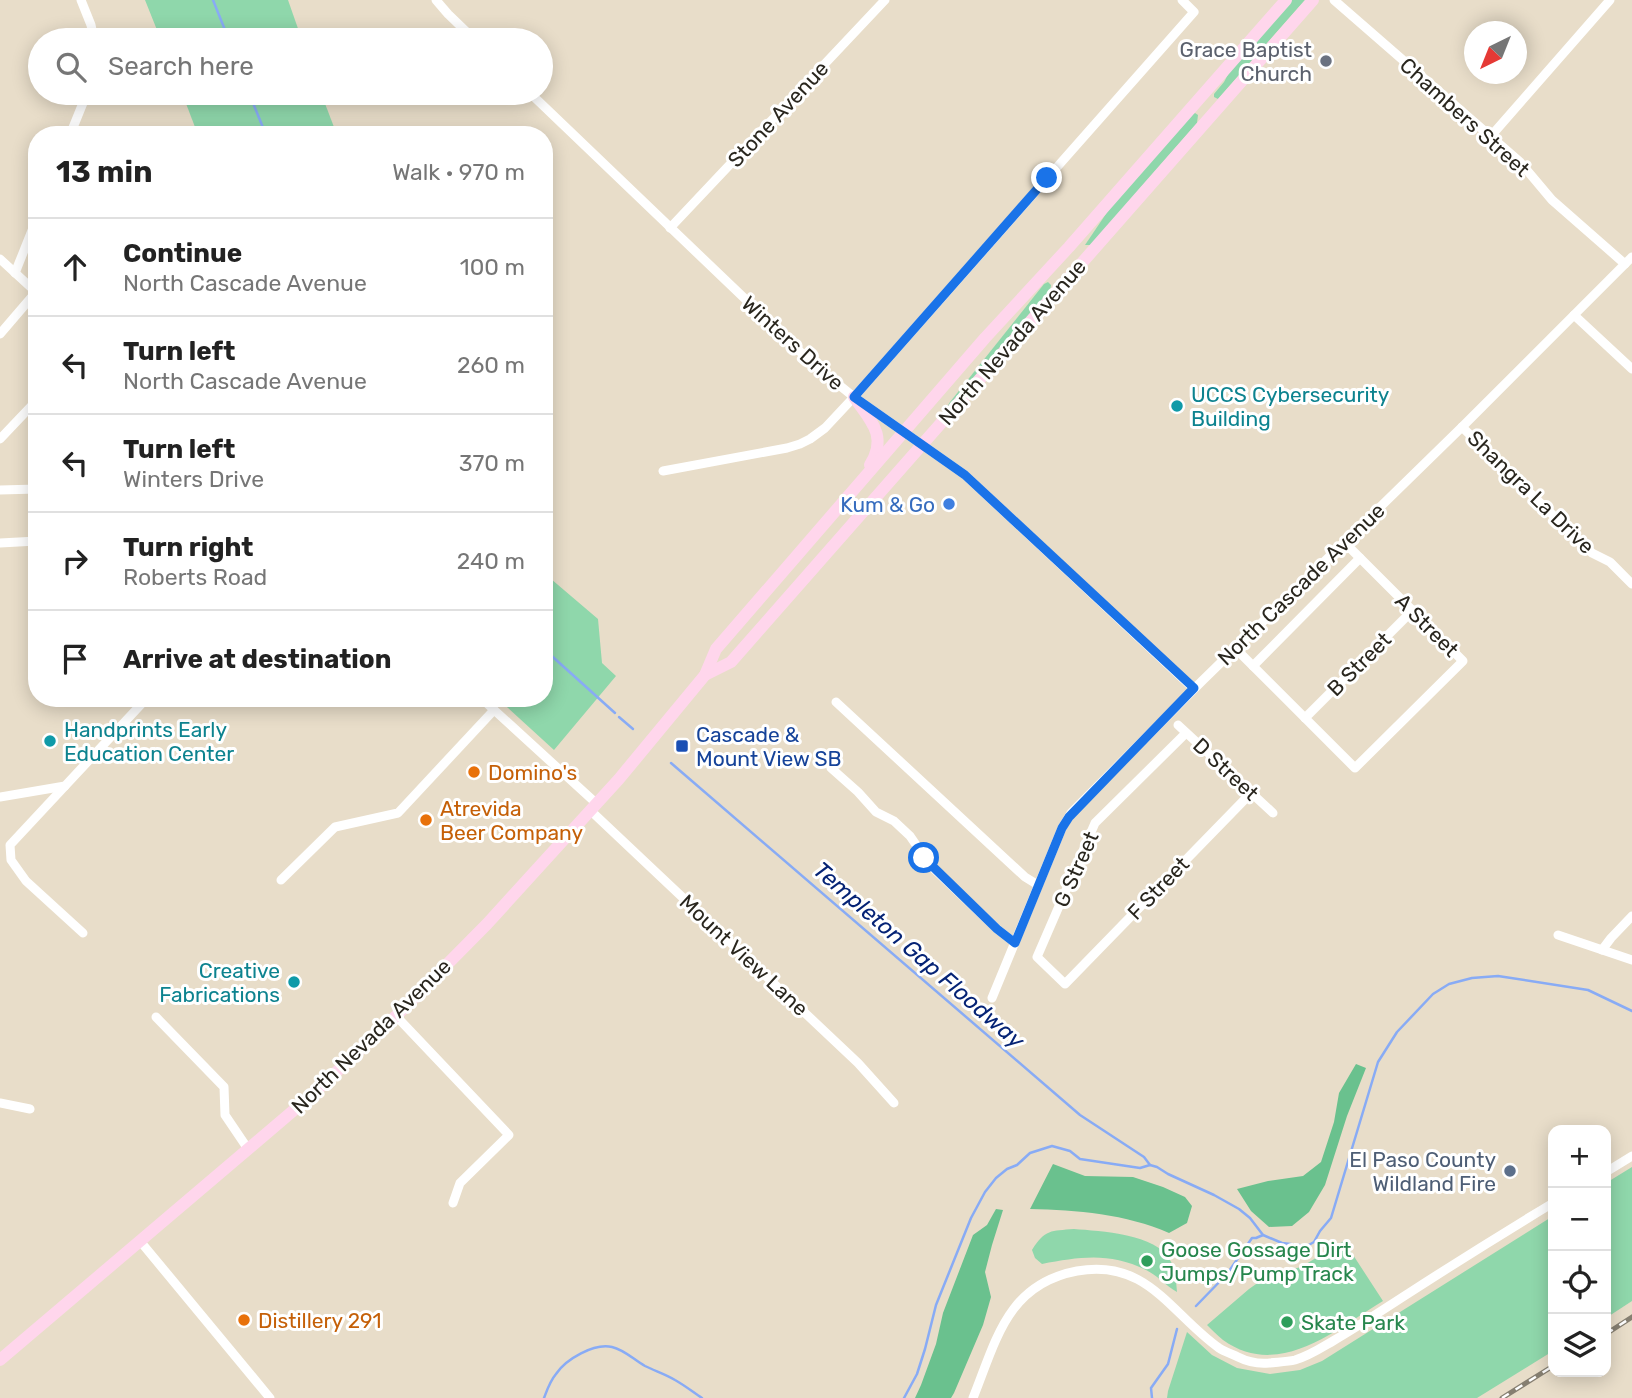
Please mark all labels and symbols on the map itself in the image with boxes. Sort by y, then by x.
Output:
north arrow [1464,21,1527,84]
place label: Grace Baptist Church [1180,37,1312,86]
street label: Chambers Street [1395,52,1535,182]
marker: Grace Baptist Church [1318,53,1334,69]
street label: Stone Avenue [722,56,834,172]
route end [1031,162,1062,193]
street label: North Nevada Avenue [933,254,1091,430]
street label: Winters Drive [737,291,849,395]
place label: UCCS Cybersecurity Building [1191,382,1390,431]
marker: UCCS Cybersecurity Building [1169,398,1185,414]
street label: Shangra La Drive [1462,425,1600,559]
place label: Kum & Go [840,492,935,517]
marker: Kum & Go [941,496,957,512]
street label: North Cascade Avenue [1212,498,1390,670]
street label: A Street [1390,588,1464,662]
street label: B Street [1322,627,1396,701]
place label: Handprints Early Education Center [64,717,234,766]
place label: Cascade & Mount View SB [696,722,842,771]
street label: D Street [1188,732,1264,806]
marker: Handprints Early Education Center [42,733,58,749]
marker: Cascade & Mount View SB [674,738,690,754]
place label: Domino's [488,760,577,785]
marker: Domino's [466,764,482,780]
place label: Atrevida Beer Company [440,796,583,845]
marker: Atrevida Beer Company [418,812,434,828]
street label: G Street [1048,827,1104,911]
route start [908,842,939,873]
street label: F Street [1122,851,1194,925]
water label: Templeton Gap Floodway [808,856,1031,1055]
street label: Mount View Lane [675,889,813,1021]
street label: North Nevada Avenue [286,953,456,1119]
place label: Creative Fabrications [159,958,280,1007]
marker: Creative Fabrications [286,974,302,990]
place label: El Paso County Wildland Fire [1349,1147,1496,1196]
marker: El Paso County Wildland Fire [1502,1163,1518,1179]
place label: Goose Gossage Dirt Jumps/Pump Track [1161,1237,1354,1286]
marker: Goose Gossage Dirt Jumps/Pump Track [1139,1253,1155,1269]
place label: Distillery 291 [258,1308,381,1333]
place label: Skate Park [1301,1310,1405,1335]
marker: Distillery 291 [236,1312,252,1328]
marker: Skate Park [1279,1314,1295,1330]

